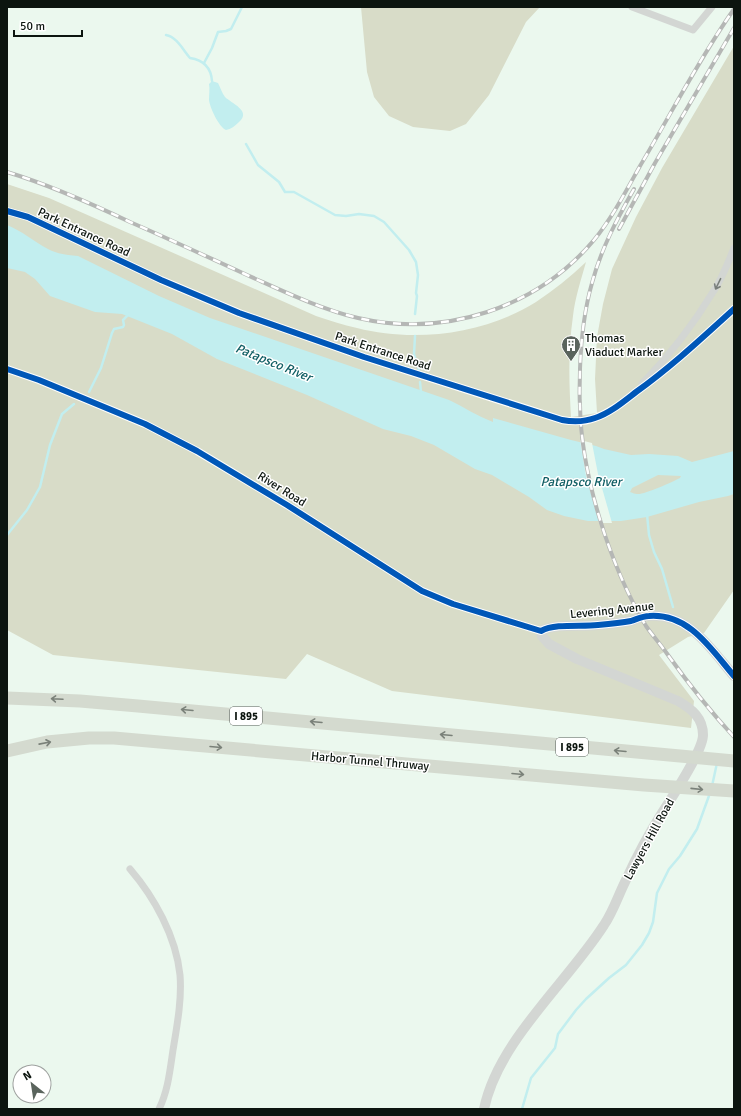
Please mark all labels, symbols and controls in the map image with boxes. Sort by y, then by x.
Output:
scale bar [14,12,82,38]
text: 50 m [20,19,45,34]
street label: Park Entrance Road [35,204,132,260]
one-way arrow [714,277,721,289]
street label: Park Entrance Road [333,329,433,374]
place label: Thomas Viaduct Marker [585,331,664,360]
building icon: Thomas Viaduct Marker [560,334,582,362]
water label: Patapsco River [233,340,316,386]
street label: River Road [255,469,309,510]
water label: Patapsco River [540,474,624,490]
street label: Levering Avenue [569,599,655,622]
one-way arrow [51,696,64,703]
one-way arrow [181,707,194,714]
road number: I 895 [230,707,262,725]
one-way arrow [310,719,323,726]
one-way arrow [440,731,453,738]
road number: I 895 [556,738,588,756]
one-way arrow [38,739,51,747]
one-way arrow [209,743,222,750]
one-way arrow [614,747,627,755]
street label: Harbor Tunnel Thruway [310,749,430,774]
one-way arrow [511,770,524,778]
one-way arrow [690,785,703,793]
street label: Lawyers Hill Road [621,796,678,883]
north arrow [12,1064,52,1104]
text: N [21,1068,34,1083]

